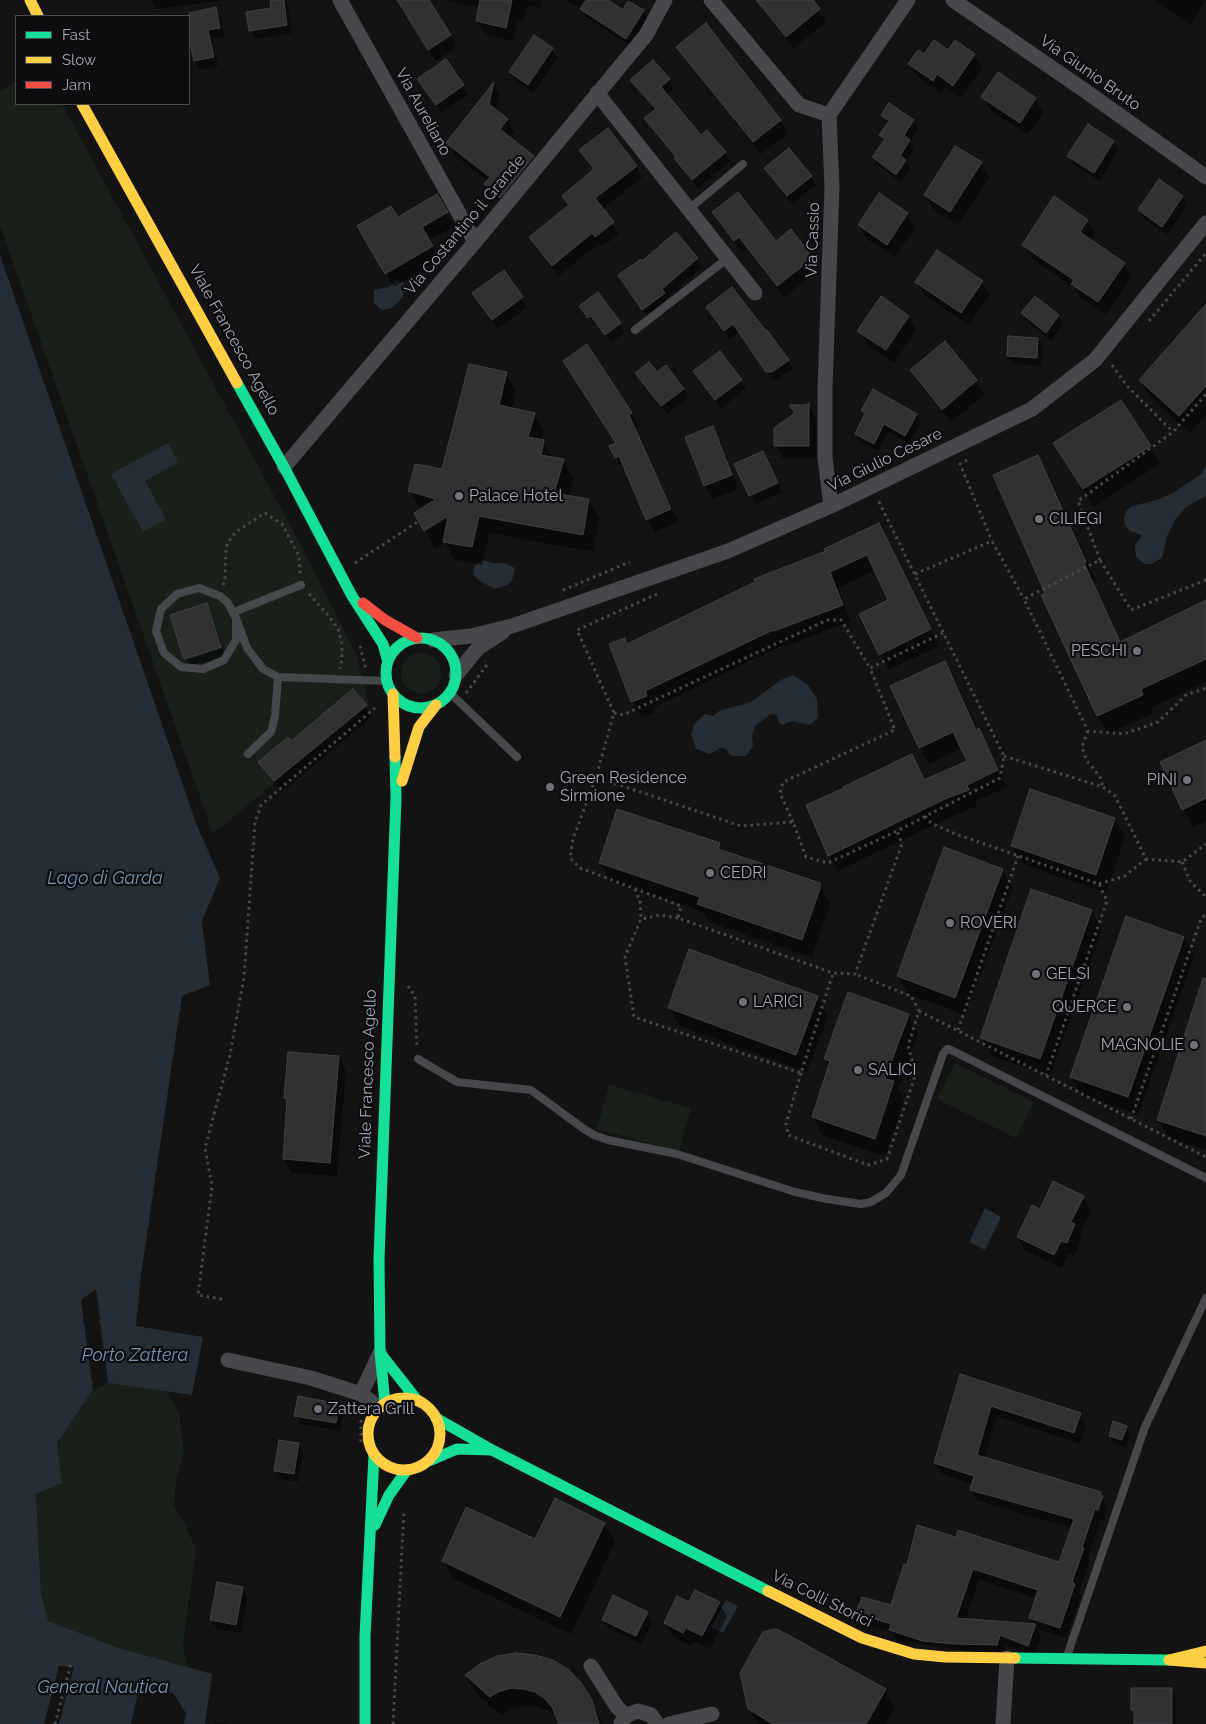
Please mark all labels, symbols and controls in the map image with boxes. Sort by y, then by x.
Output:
legend [15,15,190,105]
text: Fast [62,26,90,44]
street label: Via Giunio Bruto [1036,31,1144,115]
text: Slow [62,51,96,69]
street label: Via Aureliano [391,65,455,159]
text: Jam [62,76,91,94]
street label: Via Costantino il Grande [401,151,529,299]
street label: Via Cassio [802,202,824,278]
street label: Viale Francesco Agello [185,261,283,419]
street label: Via Giulio Cesare [825,424,945,496]
place label: Palace Hotel [469,486,563,506]
marker: Palace Hotel [453,490,465,502]
place label: CILIEGI [1049,509,1102,529]
marker: CILIEGI [1033,513,1045,525]
place label: PESCHI [1071,641,1127,661]
marker: PESCHI [1131,645,1143,657]
place label: Green Residence Sirmione [560,768,687,806]
place label: PINI [1147,770,1177,790]
marker: PINI [1181,774,1193,786]
marker: Green Residence Sirmione [544,781,556,793]
place label: CEDRI [720,863,767,883]
marker: CEDRI [704,867,716,879]
water label: Lago di Garda [47,868,163,890]
place label: ROVERI [960,913,1017,933]
marker: ROVERI [944,917,956,929]
place label: GELSI [1046,964,1090,984]
marker: GELSI [1030,968,1042,980]
street label: Viale Francesco Agello [355,989,381,1159]
place label: LARICI [753,992,803,1012]
marker: LARICI [737,996,749,1008]
place label: QUERCE [1052,997,1117,1017]
marker: QUERCE [1121,1001,1133,1013]
place label: MAGNOLIE [1101,1035,1184,1055]
marker: MAGNOLIE [1188,1039,1200,1051]
place label: SALICI [868,1060,917,1080]
marker: SALICI [852,1064,864,1076]
water label: Porto Zattera [82,1345,188,1367]
place label: Zattera Grill [328,1399,414,1419]
marker: Zattera Grill [312,1403,324,1415]
street label: Via Colli Storici [769,1566,875,1632]
water label: General Nautica [37,1677,169,1699]

